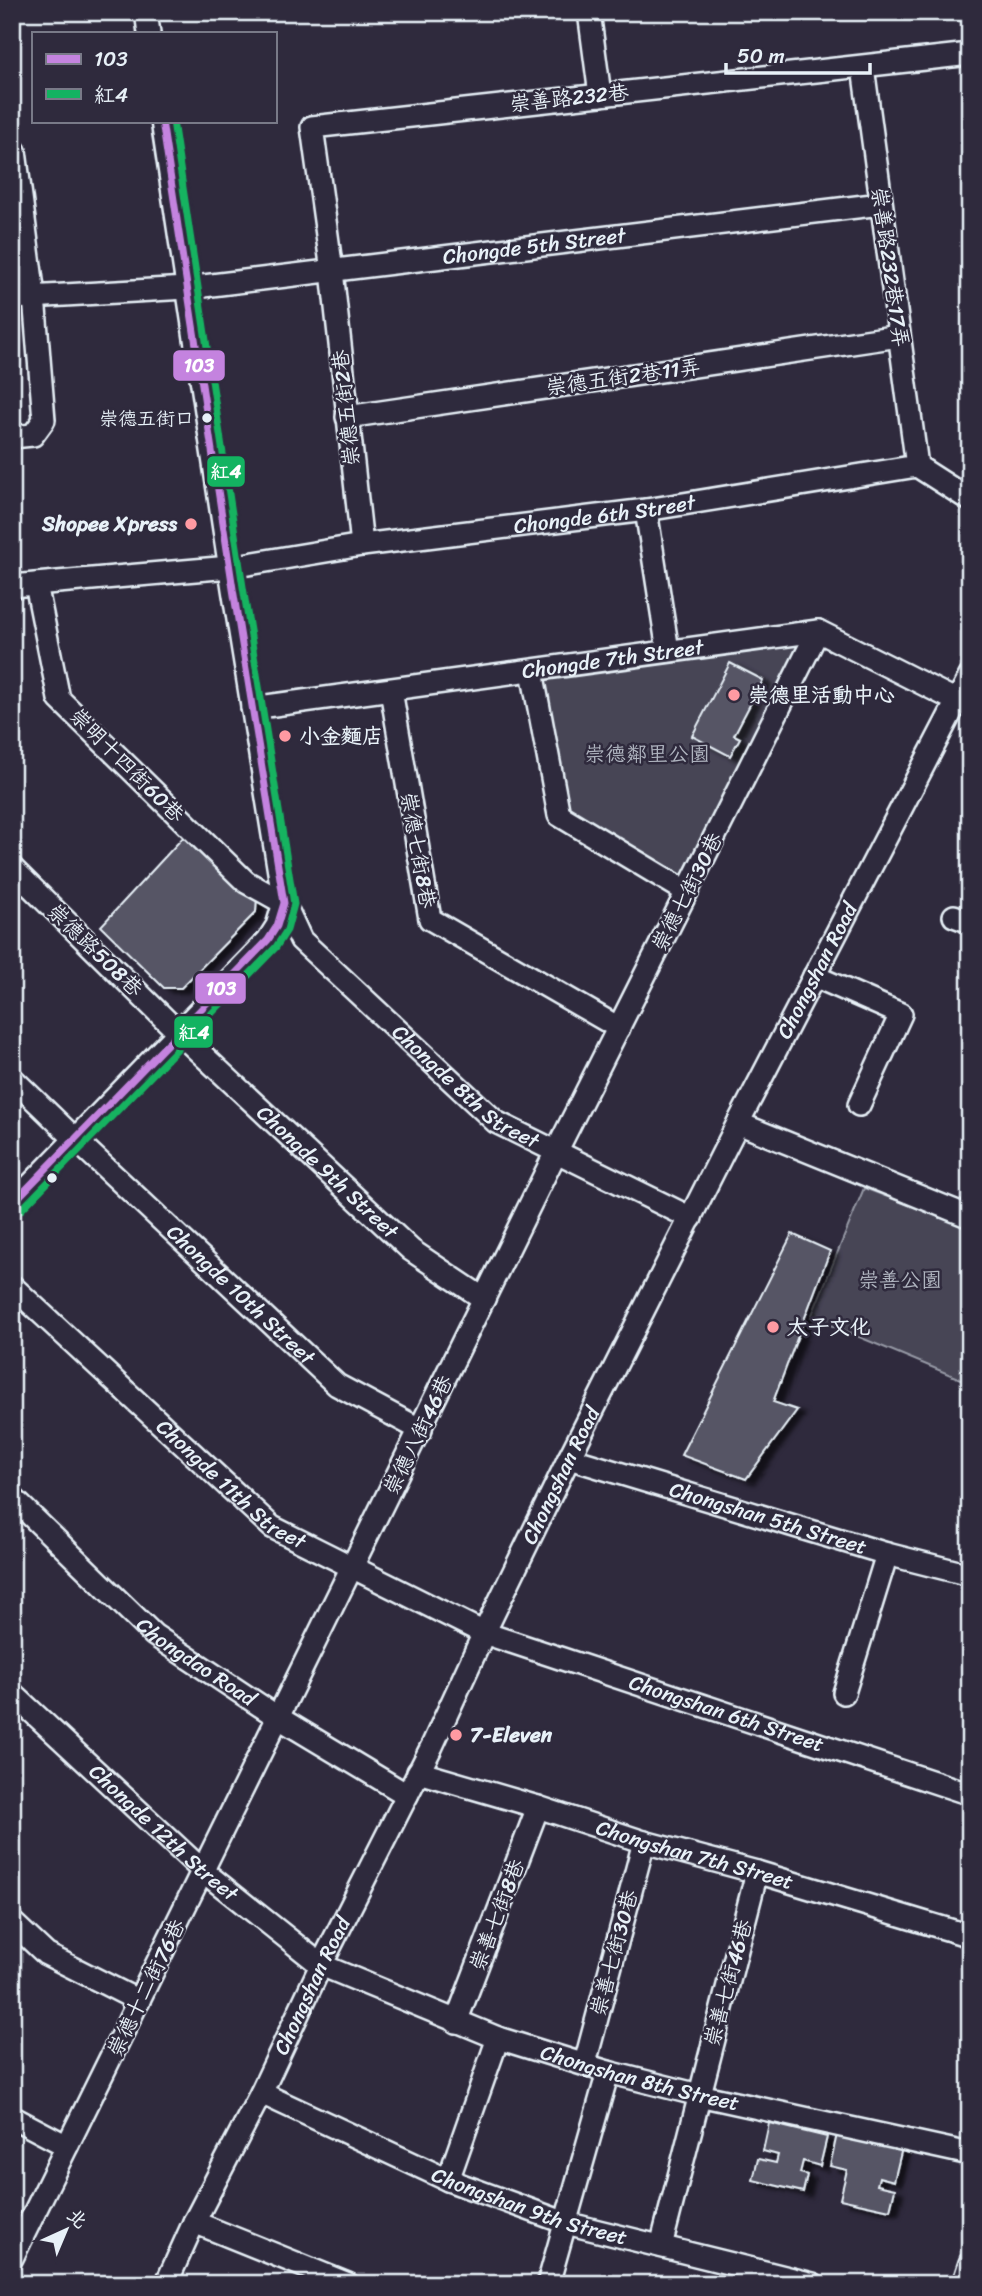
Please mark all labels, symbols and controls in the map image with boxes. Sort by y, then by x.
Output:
legend [32,32,276,122]
scale bar [726,32,870,76]
text: 50 m [737,37,785,75]
text: 103 [94,40,128,78]
street label: 崇善路232巷 [507,73,631,123]
text: 紅4 [94,76,128,114]
street label: 崇善路232巷17弄 [860,184,920,350]
street label: Chongde 5th Street [441,216,629,276]
street label: 崇德五街2巷11弄 [543,347,703,407]
street label: 崇德五街2巷 [321,348,371,468]
line badge: 103 [172,349,226,382]
text: 103 [184,349,215,382]
place label: 崇德五街口 [99,402,194,435]
marker: 崇德五街口 [200,411,214,425]
line badge: 紅4 [206,455,246,488]
text: 紅4 [211,455,242,488]
street label: Chongde 6th Street [511,483,700,545]
place label: Shopee Xpress [41,505,177,543]
marker: Shopee Xpress [183,516,199,532]
street label: Chongde 7th Street [520,628,707,690]
place label: 崇德里活動中心 [748,676,895,714]
marker: 崇德里活動中心 [726,687,742,703]
street label: 崇明十四街60巷 [60,698,194,832]
place label: 小金麵店 [299,717,383,755]
marker: 小金麵店 [277,728,293,744]
park label: 崇德鄰里公園 [584,735,710,773]
street label: 崇德七街8巷 [389,789,447,911]
street label: 崇德七街30巷 [641,826,733,958]
street label: 崇德路508巷 [38,894,152,1006]
street label: Chongshan Road [766,894,869,1046]
line badge: 103 [194,972,247,1005]
text: 103 [206,972,237,1005]
street label: Chongde 8th Street [383,1014,547,1160]
line badge: 紅4 [173,1015,214,1049]
text: 紅4 [179,1016,210,1049]
street label: Chongde 9th Street [247,1095,409,1250]
unlabelled marker [45,1171,59,1185]
street label: Chongde 10th Street [157,1215,325,1376]
park label: 崇善公園 [858,1261,942,1299]
place label: 太子文化 [787,1308,871,1346]
marker: 太子文化 [765,1319,781,1335]
street label: 崇德八街46巷 [372,1368,464,1502]
street label: Chongshan Road [511,1398,612,1551]
street label: Chongde 11th Street [147,1409,314,1561]
street label: Chongshan 5th Street [665,1470,871,1566]
street label: Chongdao Road [127,1608,266,1718]
street label: Chongshan 6th Street [624,1663,829,1763]
place label: 7-Eleven [470,1716,553,1754]
marker: 7-Eleven [448,1727,464,1743]
street label: Chongde 12th Street [80,1754,248,1912]
street label: Chongshan 7th Street [591,1808,798,1901]
street label: 崇善七街8巷 [458,1853,536,1977]
street label: 崇善七街30巷 [579,1885,649,2021]
street label: Chongshan Road [262,1908,362,2061]
street label: 崇德十二街76巷 [96,1912,196,2064]
street label: 崇善七街46巷 [693,1915,763,2051]
street label: Chongshan 8th Street [536,2033,743,2122]
street label: Chongshan 9th Street [425,2156,631,2256]
north arrow [32,2194,102,2264]
text: 北 [59,2200,96,2237]

